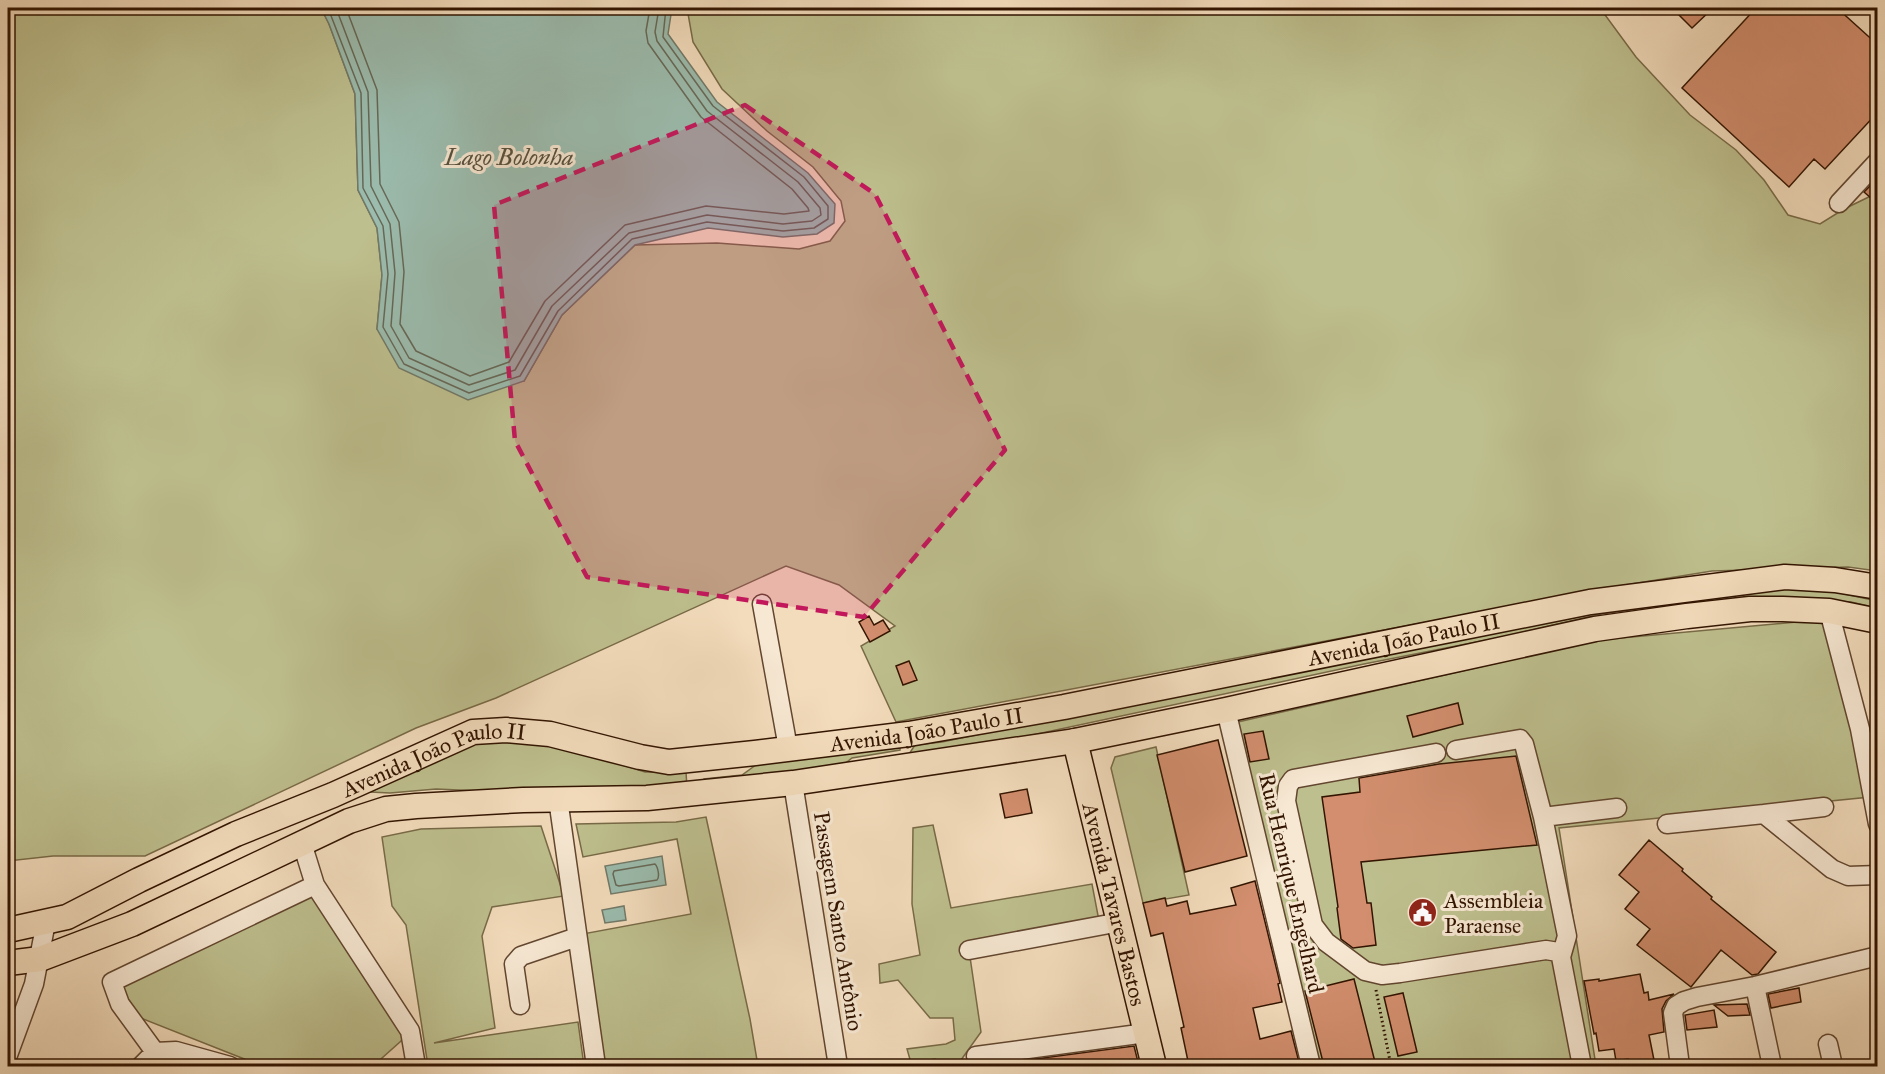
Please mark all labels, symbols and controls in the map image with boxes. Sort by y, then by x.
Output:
water label: Lago Bolonha [444,142,573,172]
street label: Avenida João Paulo II [1305,607,1503,672]
street label: Avenida João Paulo II [827,701,1025,758]
street label: Avenida João Paulo II [337,717,527,804]
street label: Rua Henrique Engelhard [1253,770,1330,996]
street label: Avenida Tavares Bastos [1076,799,1152,1009]
street label: Passagem Santo Antônio [808,809,869,1033]
place label: Assembleia Paraense [1443,887,1544,939]
public building icon: Assembleia Paraense [1407,897,1439,929]

